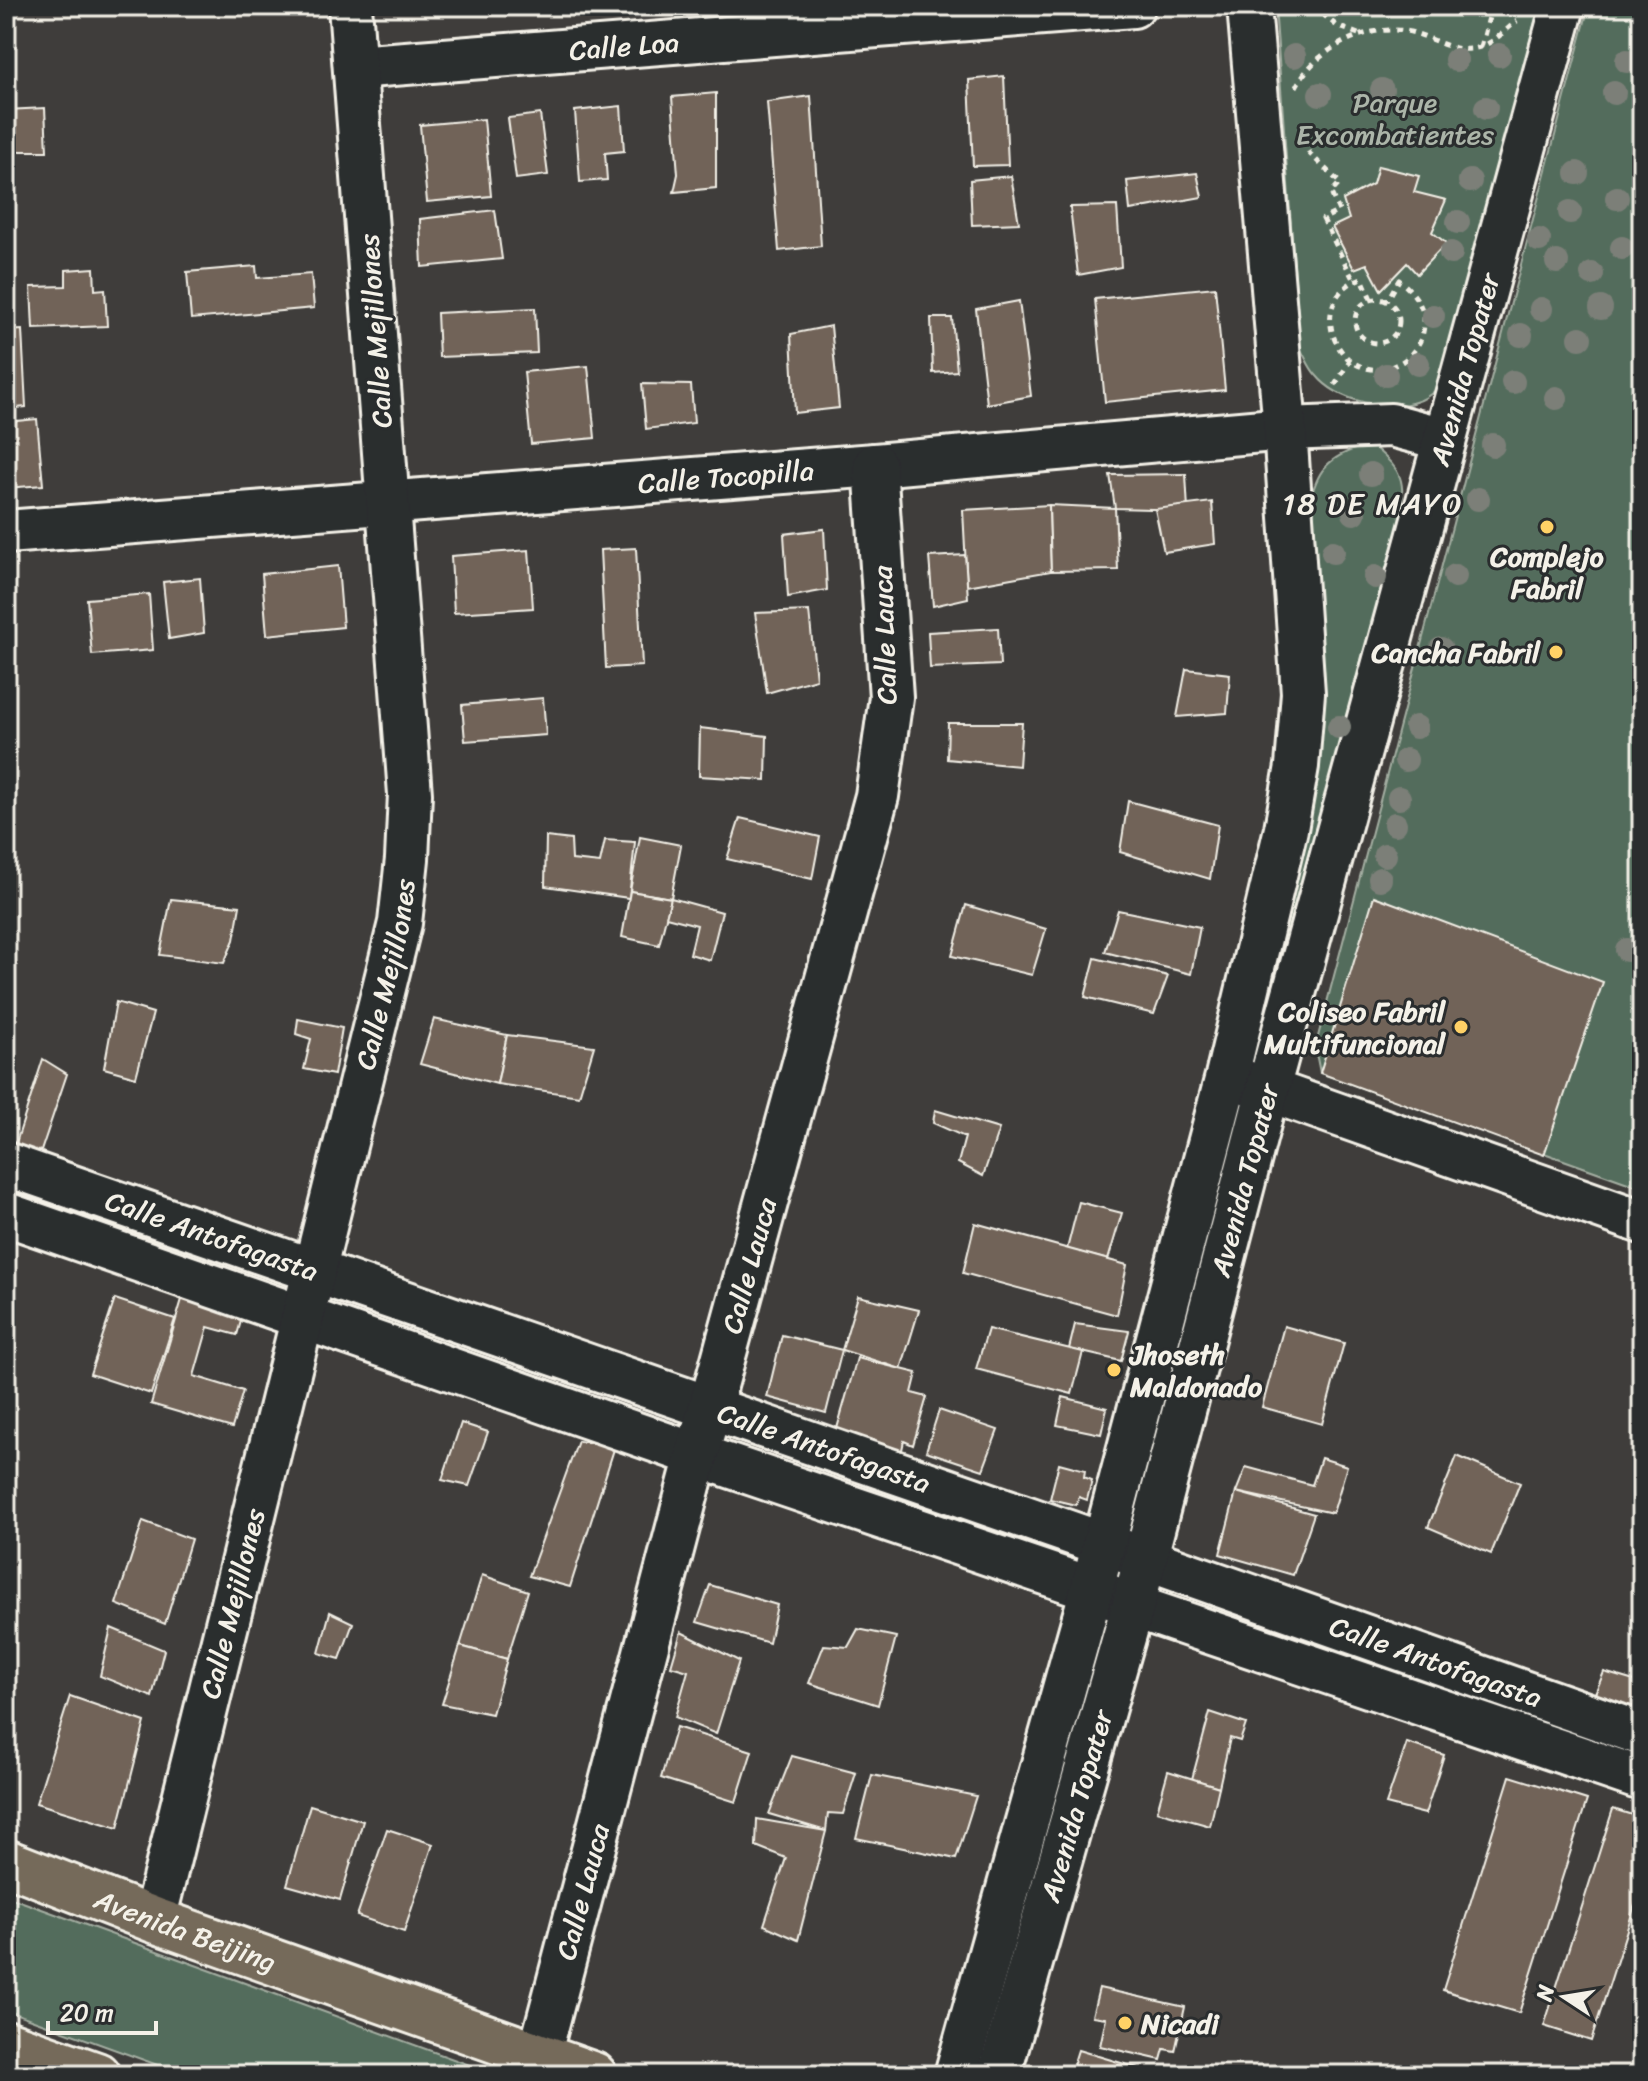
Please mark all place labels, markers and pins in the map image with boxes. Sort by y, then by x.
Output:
marker: Complejo Fabril [1538,518,1556,536]
place label: Complejo Fabril [1489,532,1604,613]
place label: Cancha Fabril [1371,628,1541,677]
marker: Cancha Fabril [1547,643,1565,661]
place label: Coliseo Fabril Multifuncional [1263,987,1446,1068]
marker: Coliseo Fabril Multifuncional [1452,1018,1470,1036]
place label: Jhoseth Maldonado [1128,1330,1263,1411]
marker: Jhoseth Maldonado [1105,1361,1123,1379]
place label: Nicadi [1140,1999,1220,2048]
marker: Nicadi [1116,2014,1134,2032]

